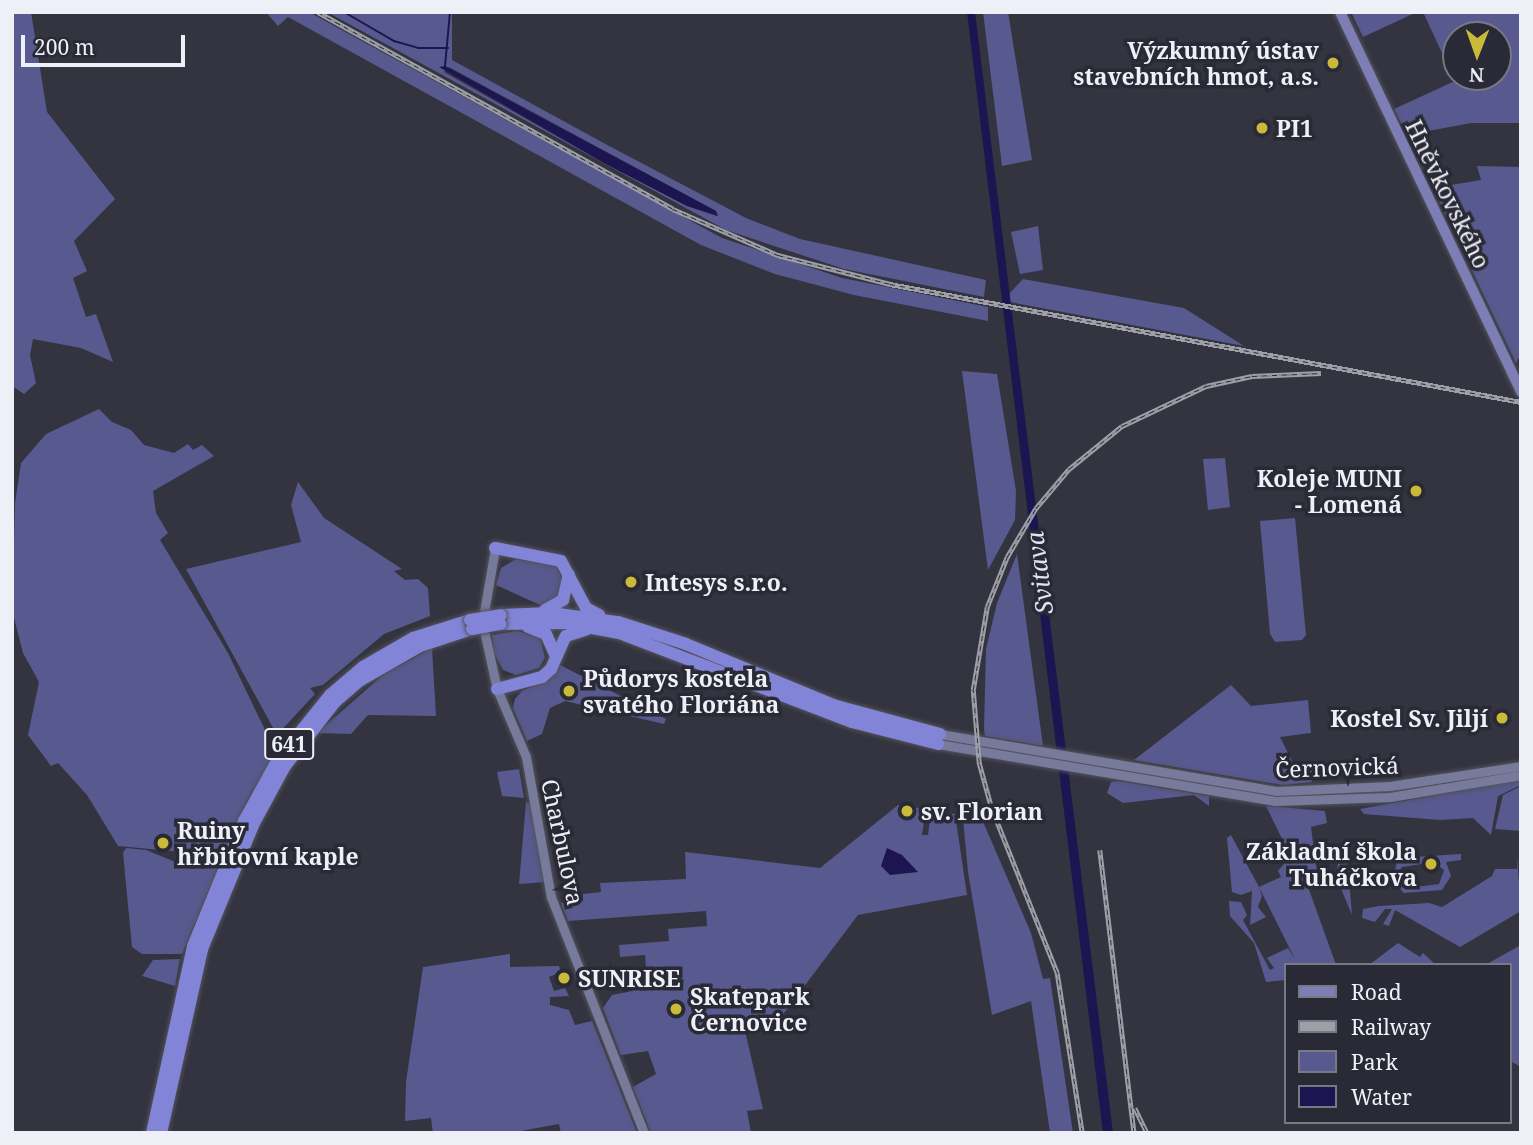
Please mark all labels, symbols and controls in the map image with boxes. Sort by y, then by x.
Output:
scale bar [24,21,189,65]
north arrow [1442,21,1512,91]
text: 200 m [34,33,95,61]
place label: Výzkumný ústav stavebních hmot, a.s. [1073,36,1319,90]
marker: Výzkumný ústav stavebních hmot, a.s. [1325,55,1341,71]
text: N [1469,62,1484,88]
place label: PI1 [1276,114,1313,142]
street label: Hněvkovského [1400,115,1496,273]
marker: PI1 [1254,120,1270,136]
place label: Koleje MUNI - Lomená [1257,464,1402,518]
marker: Koleje MUNI - Lomená [1408,483,1424,499]
water label: Svitava [1020,530,1058,616]
place label: Intesys s.r.o. [645,568,788,596]
marker: Intesys s.r.o. [623,574,639,590]
place label: Půdorys kostela svatého Floriána [583,664,779,718]
marker: Půdorys kostela svatého Floriána [561,683,577,699]
place label: Kostel Sv. Jiljí [1330,704,1488,732]
marker: Kostel Sv. Jiljí [1494,710,1510,726]
road number: 641 [263,726,315,762]
street label: Černovická [1275,751,1399,783]
street label: Charbulova [536,777,590,907]
place label: sv. Florian [921,797,1043,825]
marker: sv. Florian [899,803,915,819]
place label: Ruiny hřbitovní kaple [177,816,359,870]
marker: Ruiny hřbitovní kaple [155,835,171,851]
place label: Základní škola Tuháčkova [1246,837,1417,891]
marker: Základní škola Tuháčkova [1423,856,1439,872]
legend [1284,963,1512,1124]
place label: SUNRISE [578,964,681,992]
marker: SUNRISE [556,970,572,986]
text: Road [1351,978,1402,1006]
place label: Skatepark Černovice [690,982,810,1036]
marker: Skatepark Černovice [668,1001,684,1017]
text: Railway [1351,1013,1431,1041]
text: Park [1351,1048,1398,1076]
text: Water [1351,1083,1412,1111]

